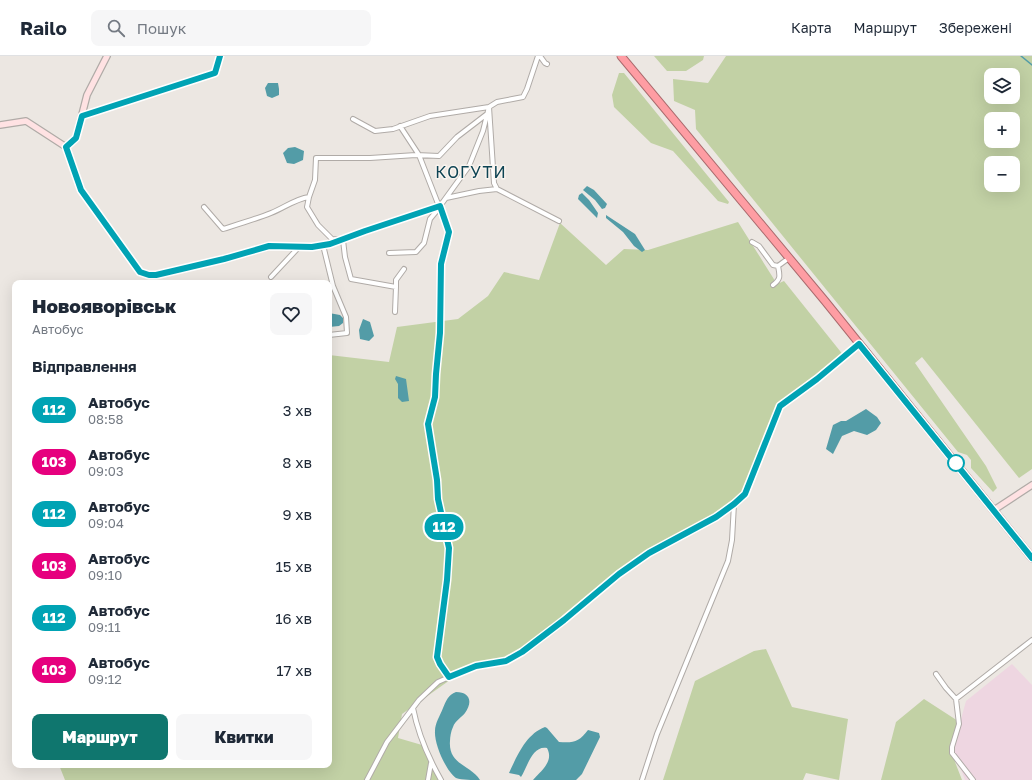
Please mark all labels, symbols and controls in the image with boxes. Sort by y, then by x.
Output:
search box [91,10,371,46]
text: Railo [20,16,67,39]
icon: search [105,17,127,39]
text: Пошук [137,19,186,37]
text: Карта [791,19,832,36]
text: Маршрут [854,19,917,36]
text: Збережені [939,19,1012,36]
map controls [984,68,1020,192]
button: layers [984,68,1020,104]
button: + [984,112,1020,148]
button: − [984,156,1020,192]
district label: КОГУТИ [435,162,507,182]
button: heart [270,293,312,335]
text: Новояворівськ [32,294,176,317]
text: Автобус [32,321,84,337]
text: Відправлення [32,357,137,375]
text: Автобус [88,393,150,411]
text: 112 [43,401,65,418]
text: 3 хв [283,401,312,419]
text: 08:58 [88,411,123,427]
text: Автобус [88,445,150,463]
text: 103 [42,453,66,470]
text: 8 хв [282,453,312,471]
unlabelled marker [947,454,965,472]
text: 09:03 [88,463,124,479]
text: Автобус [88,497,150,515]
text: 112 [43,505,65,522]
text: 9 хв [282,505,312,523]
line badge: 112 [421,514,467,540]
text: 09:04 [88,515,124,531]
text: 112 [433,518,455,535]
text: Автобус [88,549,150,567]
text: 103 [42,557,66,574]
text: 15 хв [276,557,312,575]
text: 09:10 [88,567,122,583]
text: Автобус [88,601,150,619]
text: 112 [43,609,65,626]
text: 16 хв [275,609,312,627]
text: 09:11 [88,619,120,635]
text: Автобус [88,653,150,671]
text: 103 [42,661,66,678]
text: 17 хв [276,661,312,679]
text: 09:12 [88,671,122,687]
button: Маршрут [32,714,168,760]
button: Квитки [176,714,312,760]

